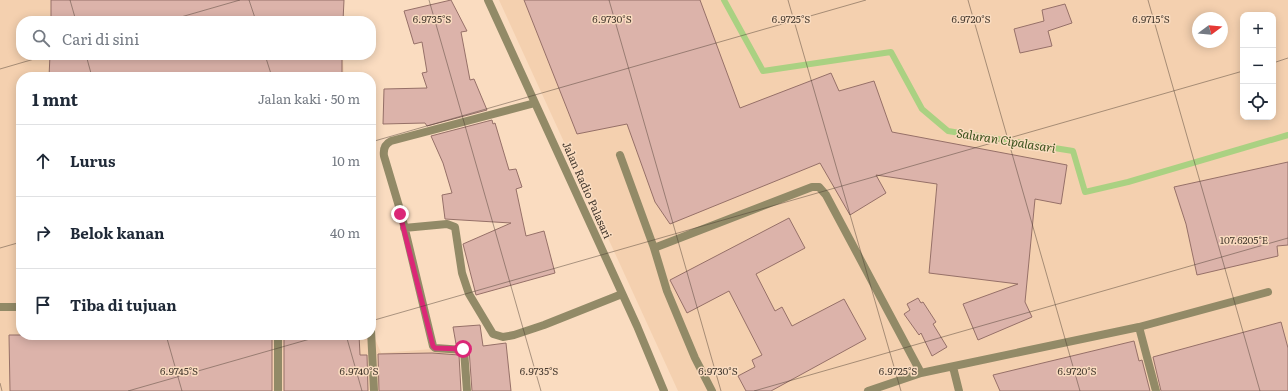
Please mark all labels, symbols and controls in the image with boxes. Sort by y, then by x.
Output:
text: 6.9735°S [413,11,451,26]
text: 6.9730°S [592,11,632,26]
text: 6.9725°S [772,11,810,26]
text: 6.9720°S [951,11,991,26]
text: 6.9715°S [1132,11,1170,26]
north arrow [1192,12,1228,48]
map controls [1240,12,1276,120]
button: + [1240,12,1276,48]
search box [16,16,376,60]
icon: search [30,27,52,49]
text: Cari di sini [62,27,139,50]
button: − [1240,48,1276,84]
button: locate [1240,84,1276,120]
text: 1 mnt [32,86,78,111]
text: Jalan kaki · 50 m [258,89,360,108]
water label: Saluran Cipalasari [955,123,1057,157]
street label: Jalan Radio Palasari [559,138,617,241]
text: Lurus [70,149,115,172]
icon: ahead [32,150,54,172]
text: 10 m [332,151,360,170]
route end [391,205,409,223]
text: Belok kanan [70,221,164,244]
icon: right [32,222,54,244]
text: 40 m [330,223,360,242]
text: 107.6205°E [1220,232,1268,247]
text: Tiba di tujuan [70,293,177,316]
icon: arrive [32,294,54,316]
route start [454,340,472,358]
text: 6.9745°S [160,363,198,378]
text: 6.9740°S [340,363,378,378]
text: 6.9735°S [520,363,558,378]
text: 6.9730°S [698,363,738,378]
text: 6.9725°S [879,363,917,378]
text: 6.9720°S [1057,363,1097,378]

